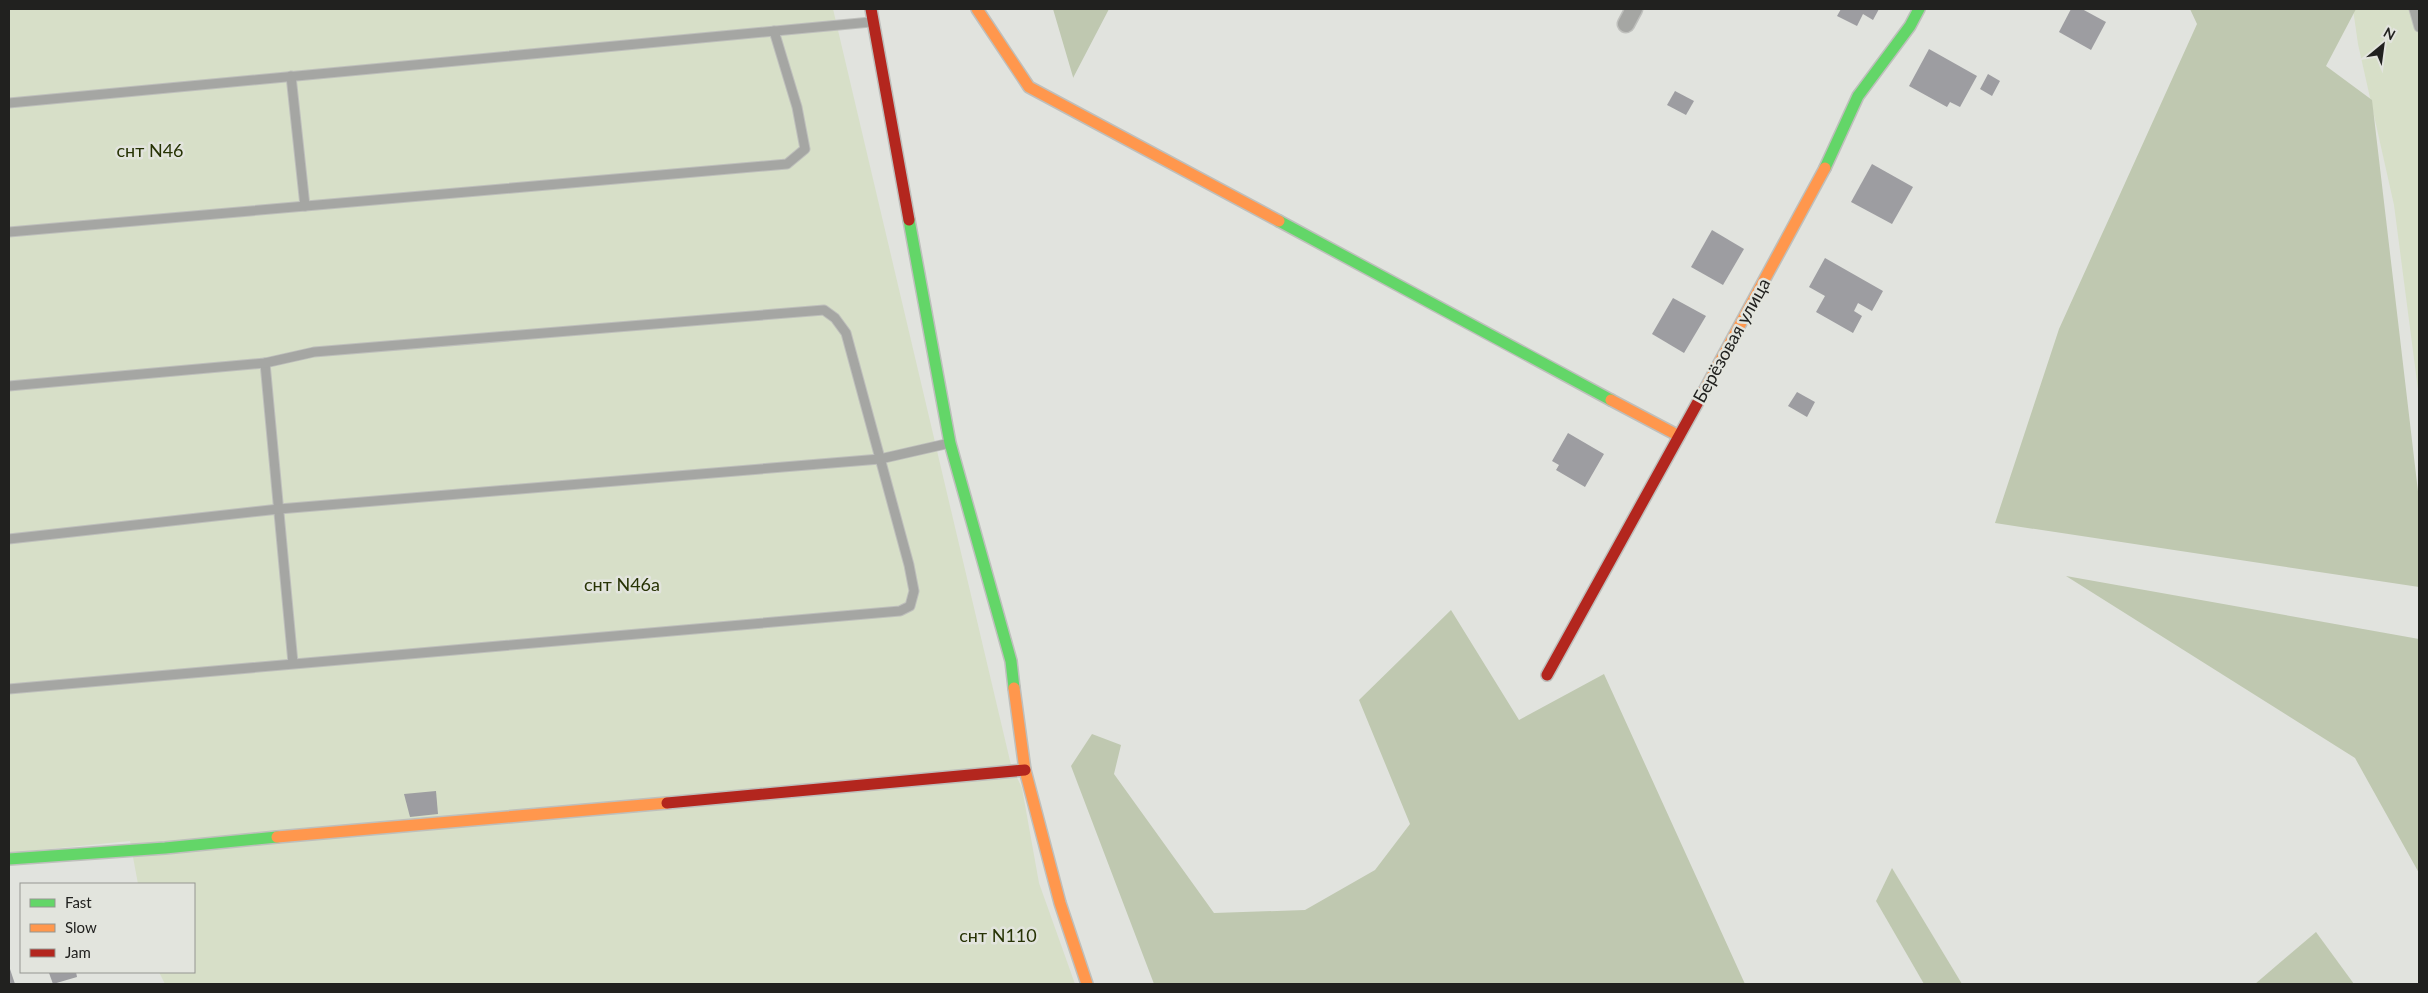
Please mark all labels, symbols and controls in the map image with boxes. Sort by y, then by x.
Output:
north arrow [2358,20,2408,70]
text: N [2381,23,2398,43]
park label: снт N46 [116,139,184,161]
street label: Берёзовая улица [1688,274,1774,406]
park label: снт N46а [584,573,660,595]
legend [20,883,195,973]
text: Fast [65,893,92,911]
text: Slow [65,918,97,936]
park label: снт N110 [959,924,1037,946]
text: Jam [65,943,91,961]

